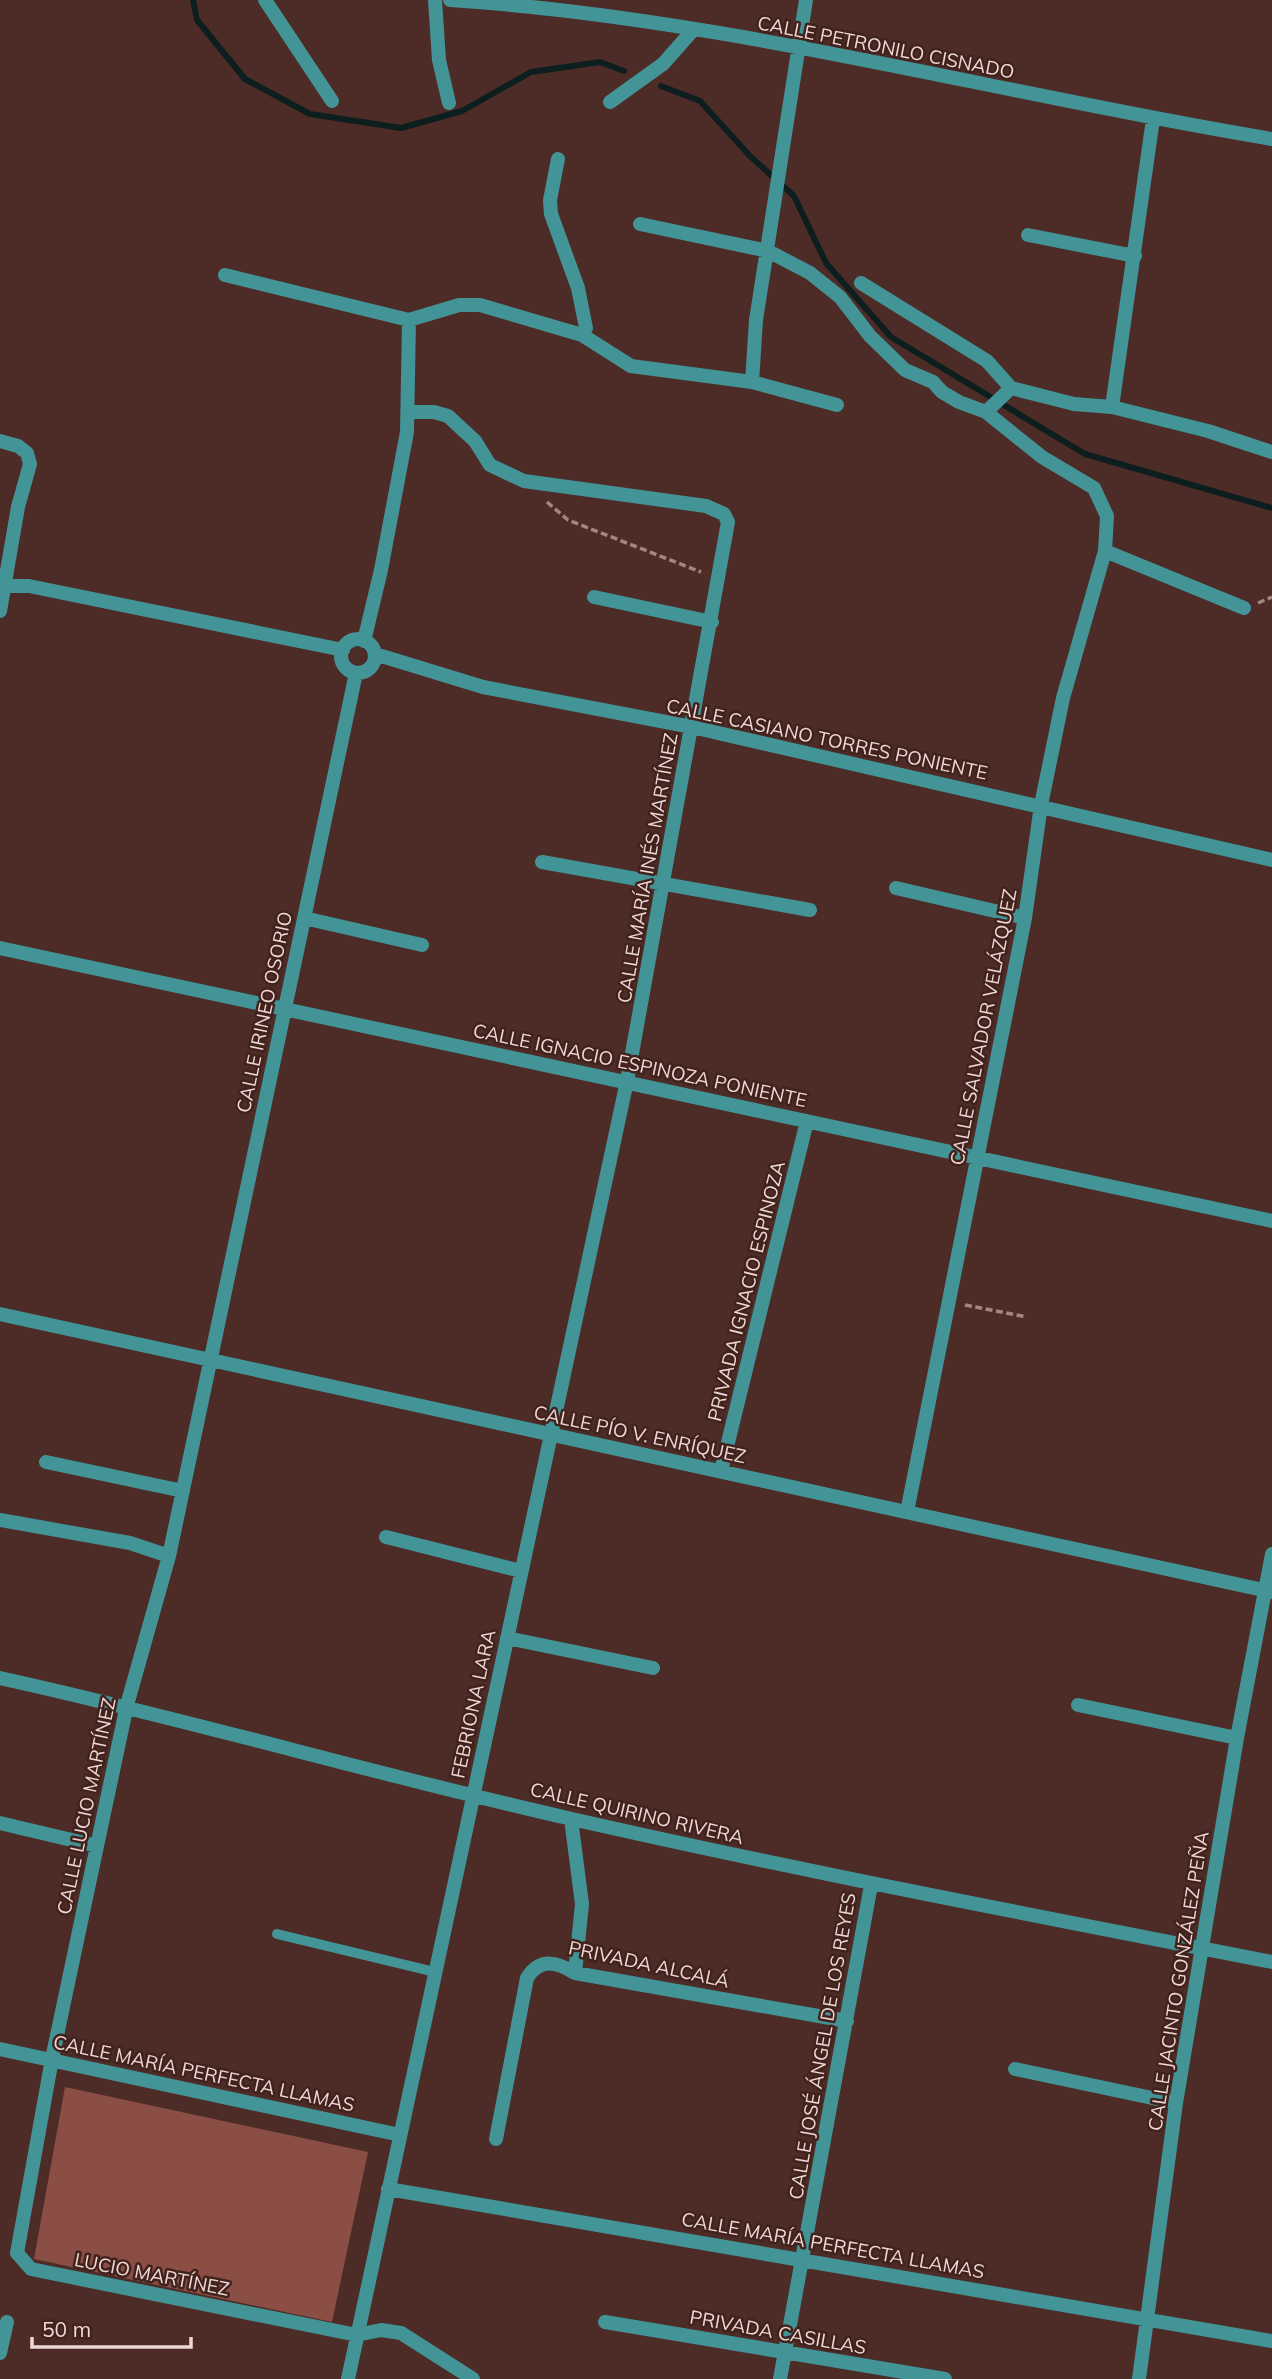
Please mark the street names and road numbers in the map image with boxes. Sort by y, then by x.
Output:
street label: CALLE PETRONILO CISNADO [756,10,1016,84]
street label: CALLE CASIANO TORRES PONIENTE [664,693,990,785]
street label: CALLE MARÍA INÉS MARTÍNEZ [611,731,683,1005]
street label: CALLE SALVADOR VELÁZQUEZ [944,887,1022,1167]
street label: CALLE IRINEO OSORIO [231,909,297,1115]
street label: CALLE IGNACIO ESPINOZA PONIENTE [471,1018,809,1112]
street label: PRIVADA IGNACIO ESPINOZA [702,1158,790,1424]
street label: CALLE PÍO V. ENRÍQUEZ [532,1400,748,1468]
street label: FEBRIONA LARA [446,1627,500,1781]
street label: CALLE LUCIO MARTÍNEZ [51,1695,121,1917]
street label: CALLE QUIRINO RIVERA [528,1777,746,1849]
street label: CALLE JACINTO GONZÁLEZ PEÑA [1142,1829,1214,2133]
street label: CALLE JOSÉ ÁNGEL DE LOS REYES [783,1891,861,2201]
street label: PRIVADA ALCALÁ [566,1935,732,1993]
street label: CALLE MARÍA PERFECTA LLAMAS [51,2029,357,2117]
street label: CALLE MARÍA PERFECTA LLAMAS [680,2207,986,2283]
street label: LUCIO MARTÍNEZ [72,2247,232,2301]
street label: PRIVADA CASILLAS [688,2305,868,2359]

